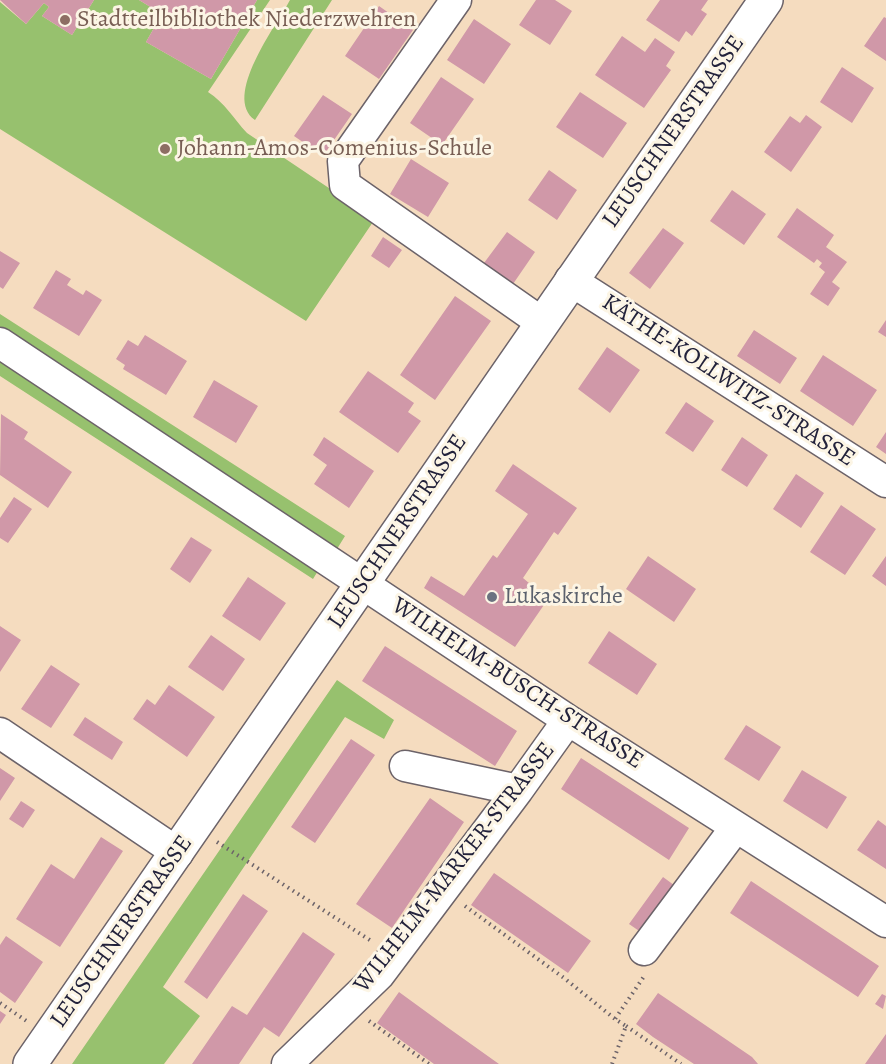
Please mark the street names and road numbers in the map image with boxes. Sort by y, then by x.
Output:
street label: LEUSCHNERSTRASSE [597,30,751,234]
street label: KÄTHE-KOLLWITZ-STRASSE [596,288,860,474]
street label: LEUSCHNERSTRASSE [322,429,474,635]
street label: WILHELM-BUSCH-STRASSE [386,592,648,776]
street label: WILHELM-MARKER-STRASSE [348,737,562,999]
street label: LEUSCHNERSTRASSE [45,830,199,1034]

